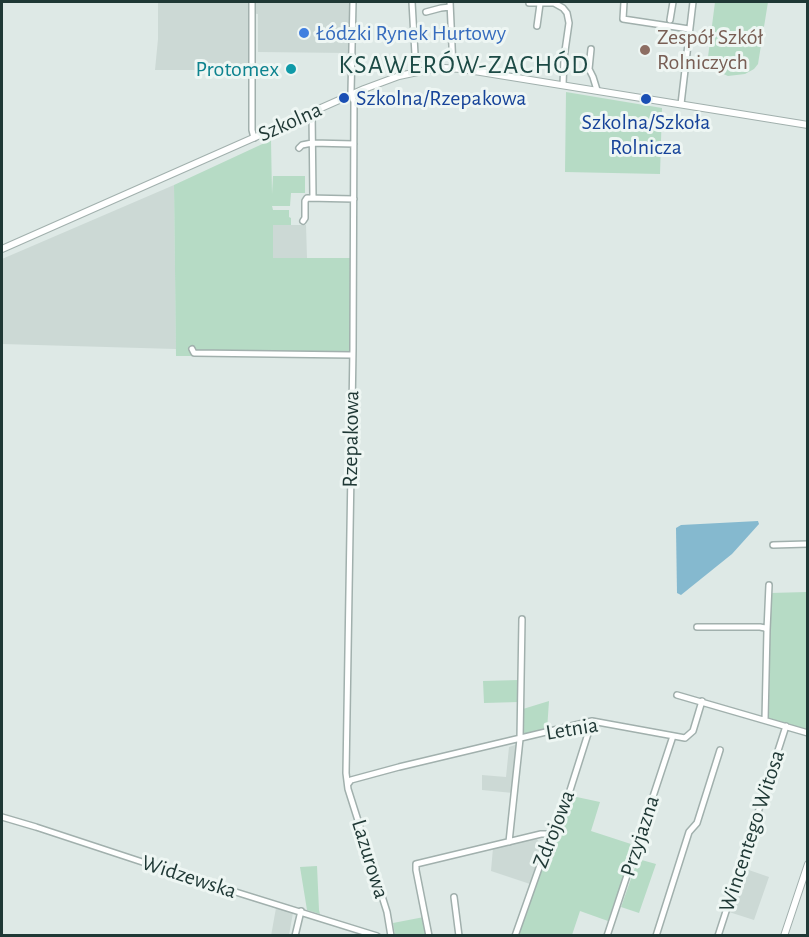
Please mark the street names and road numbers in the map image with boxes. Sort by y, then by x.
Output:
street label: Szkolna [254,96,326,148]
street label: Rzepakowa [337,390,365,488]
street label: Letnia [544,712,600,746]
street label: Wincentego Witosa [713,747,791,915]
street label: Zdrojowa [527,786,581,872]
street label: Przyjazna [615,792,665,880]
street label: Lazurowa [345,816,395,902]
street label: Widzewska [138,849,240,905]

